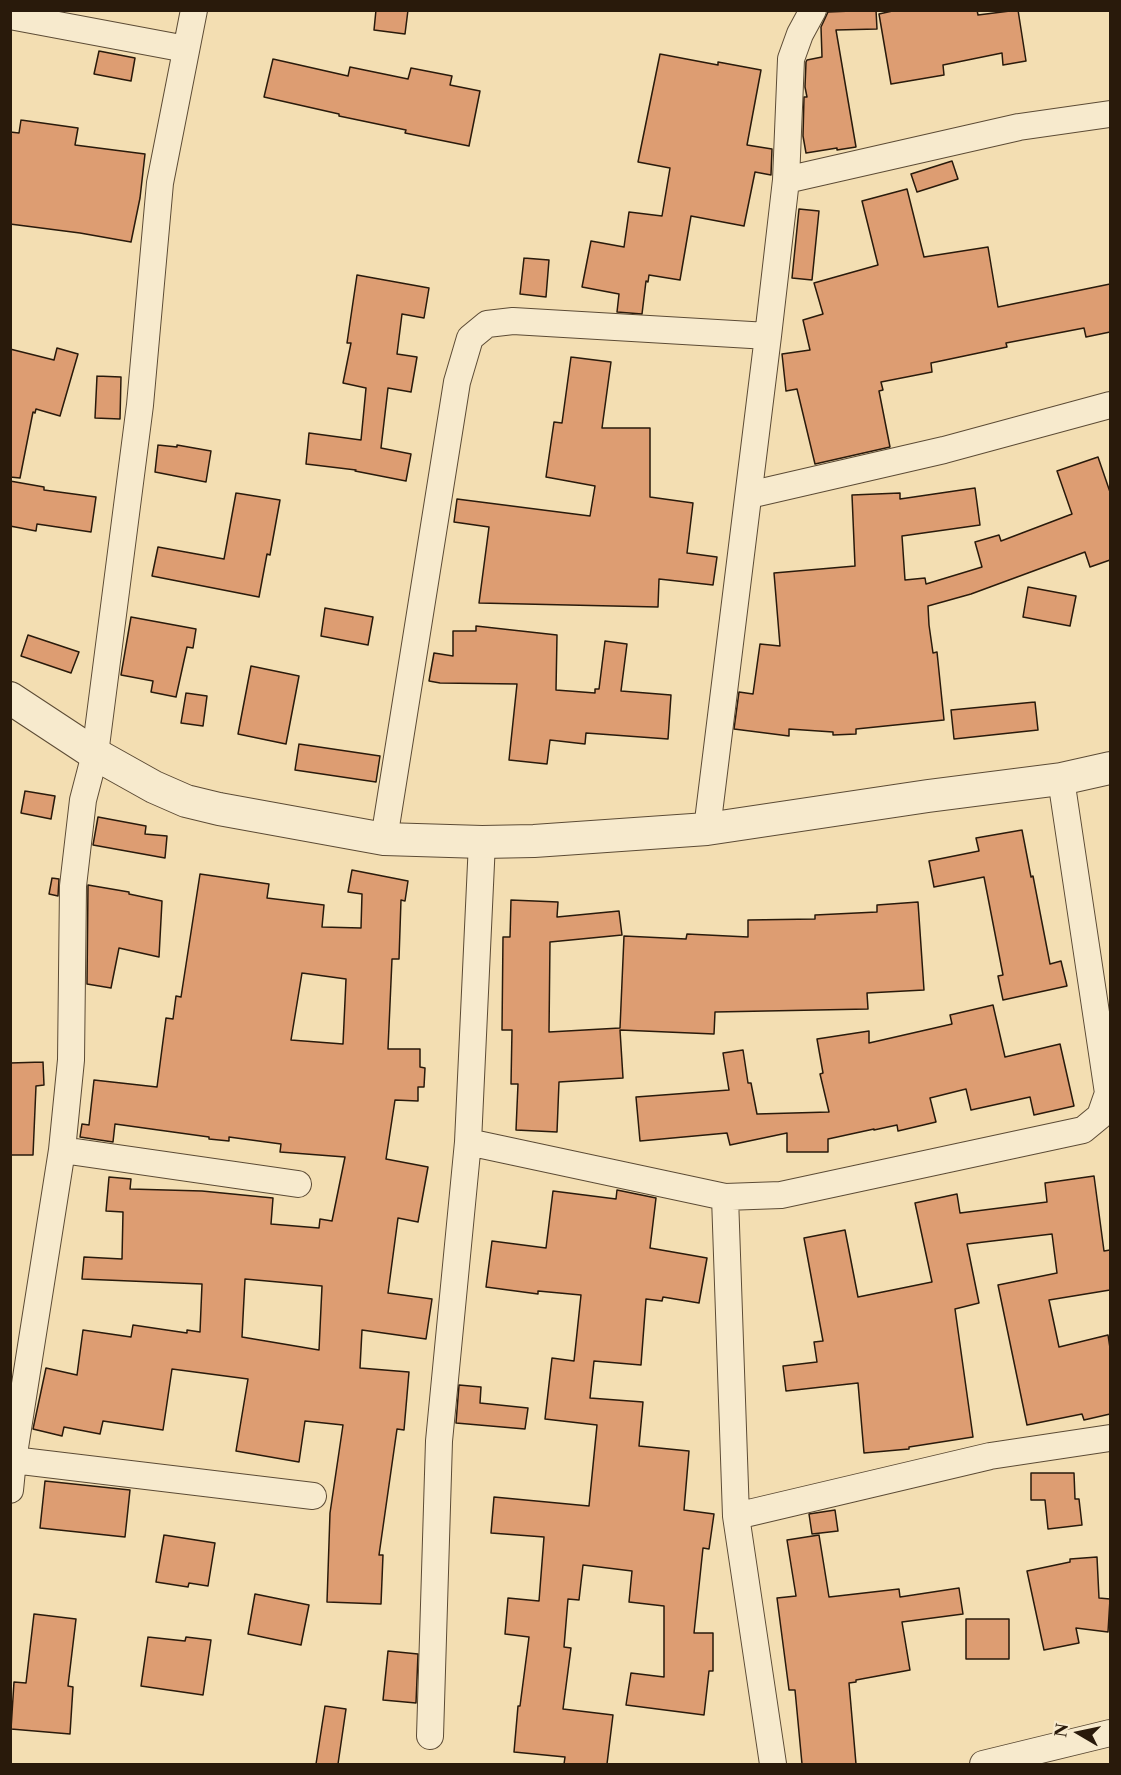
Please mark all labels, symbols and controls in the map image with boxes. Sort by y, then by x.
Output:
north arrow [1049,1703,1109,1763]
text: N [1050,1722,1072,1739]

